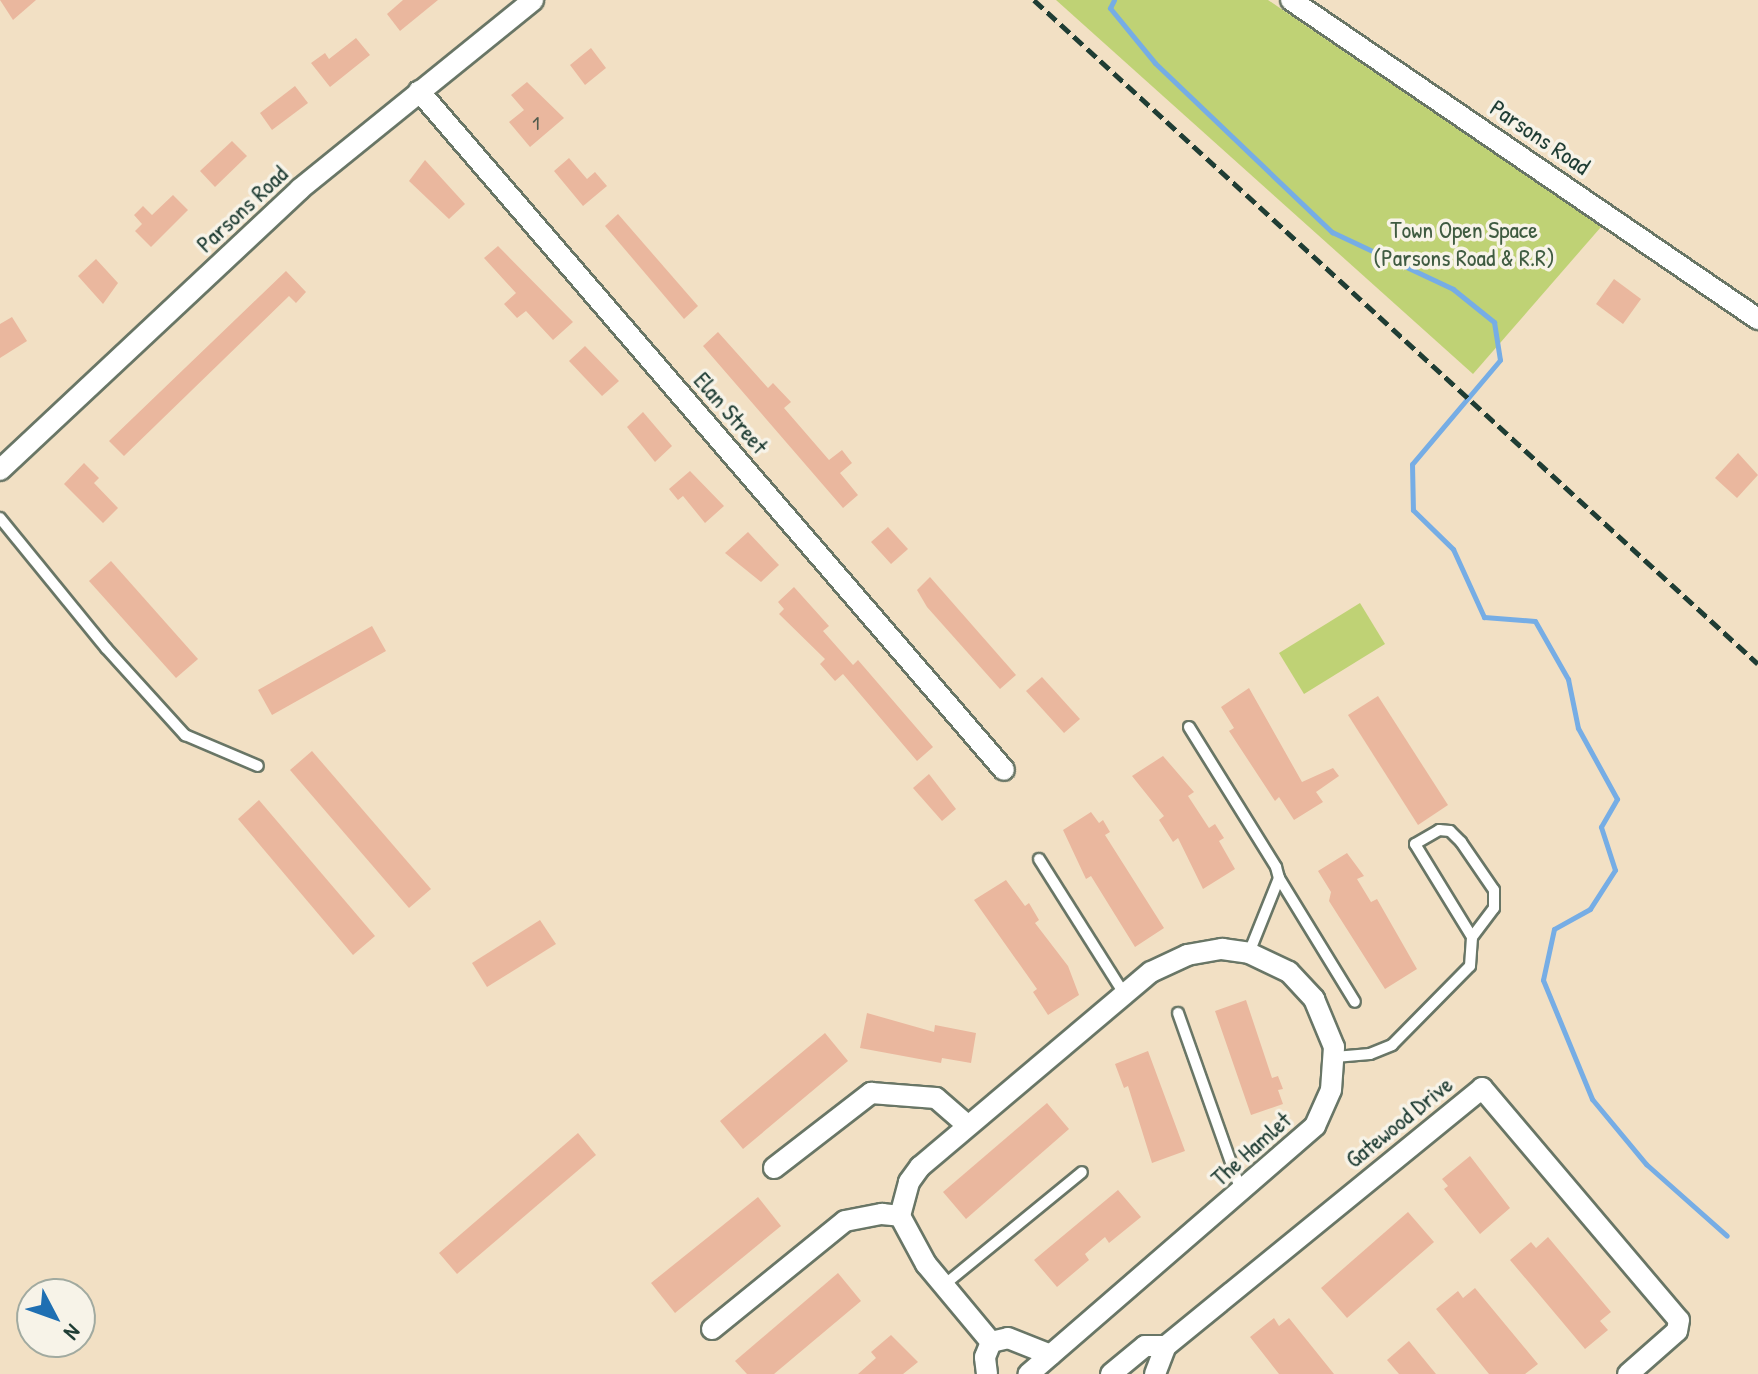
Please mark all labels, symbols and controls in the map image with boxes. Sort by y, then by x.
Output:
street label: Parsons Road [1485,93,1595,181]
house number: 1 [532,110,540,134]
street label: Parsons Road [190,160,294,258]
park label: Town Open Space (Parsons Road & R.R) [1373,216,1555,272]
street label: Elan Street [688,366,774,460]
street label: Gatewood Drive [1340,1070,1458,1174]
street label: The Hamlet [1205,1106,1297,1192]
north arrow [16,1278,96,1358]
text: N [57,1318,88,1347]

